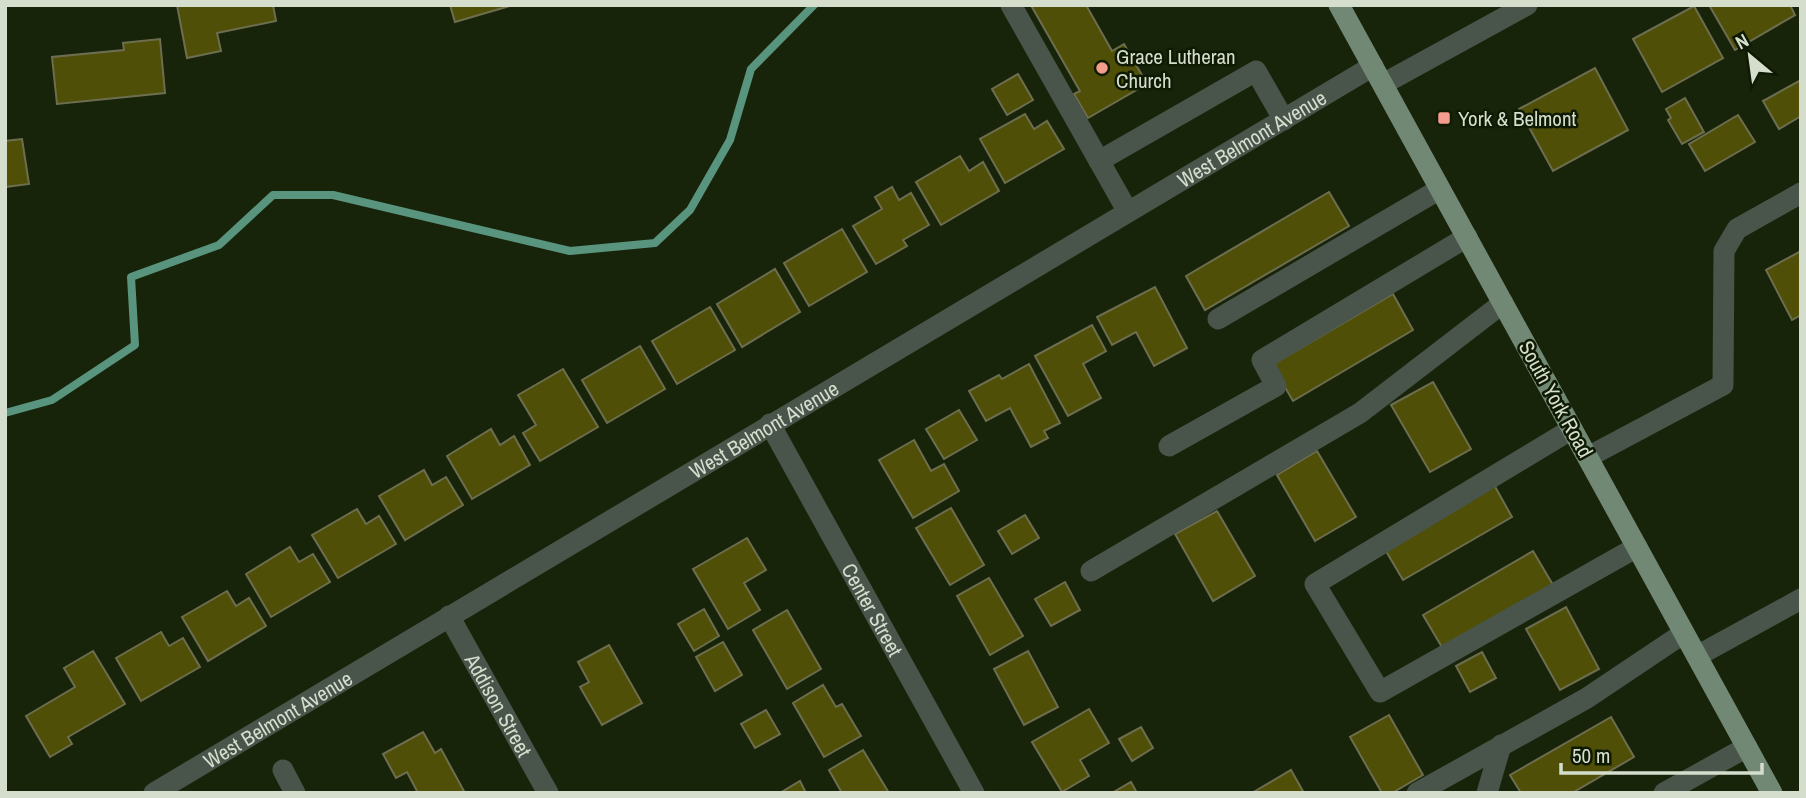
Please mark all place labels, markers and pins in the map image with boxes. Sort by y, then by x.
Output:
place label: Grace Lutheran Church [1116,42,1236,95]
marker: Grace Lutheran Church [1094,60,1110,76]
place label: York & Belmont [1458,104,1576,133]
marker: York & Belmont [1436,110,1452,126]

